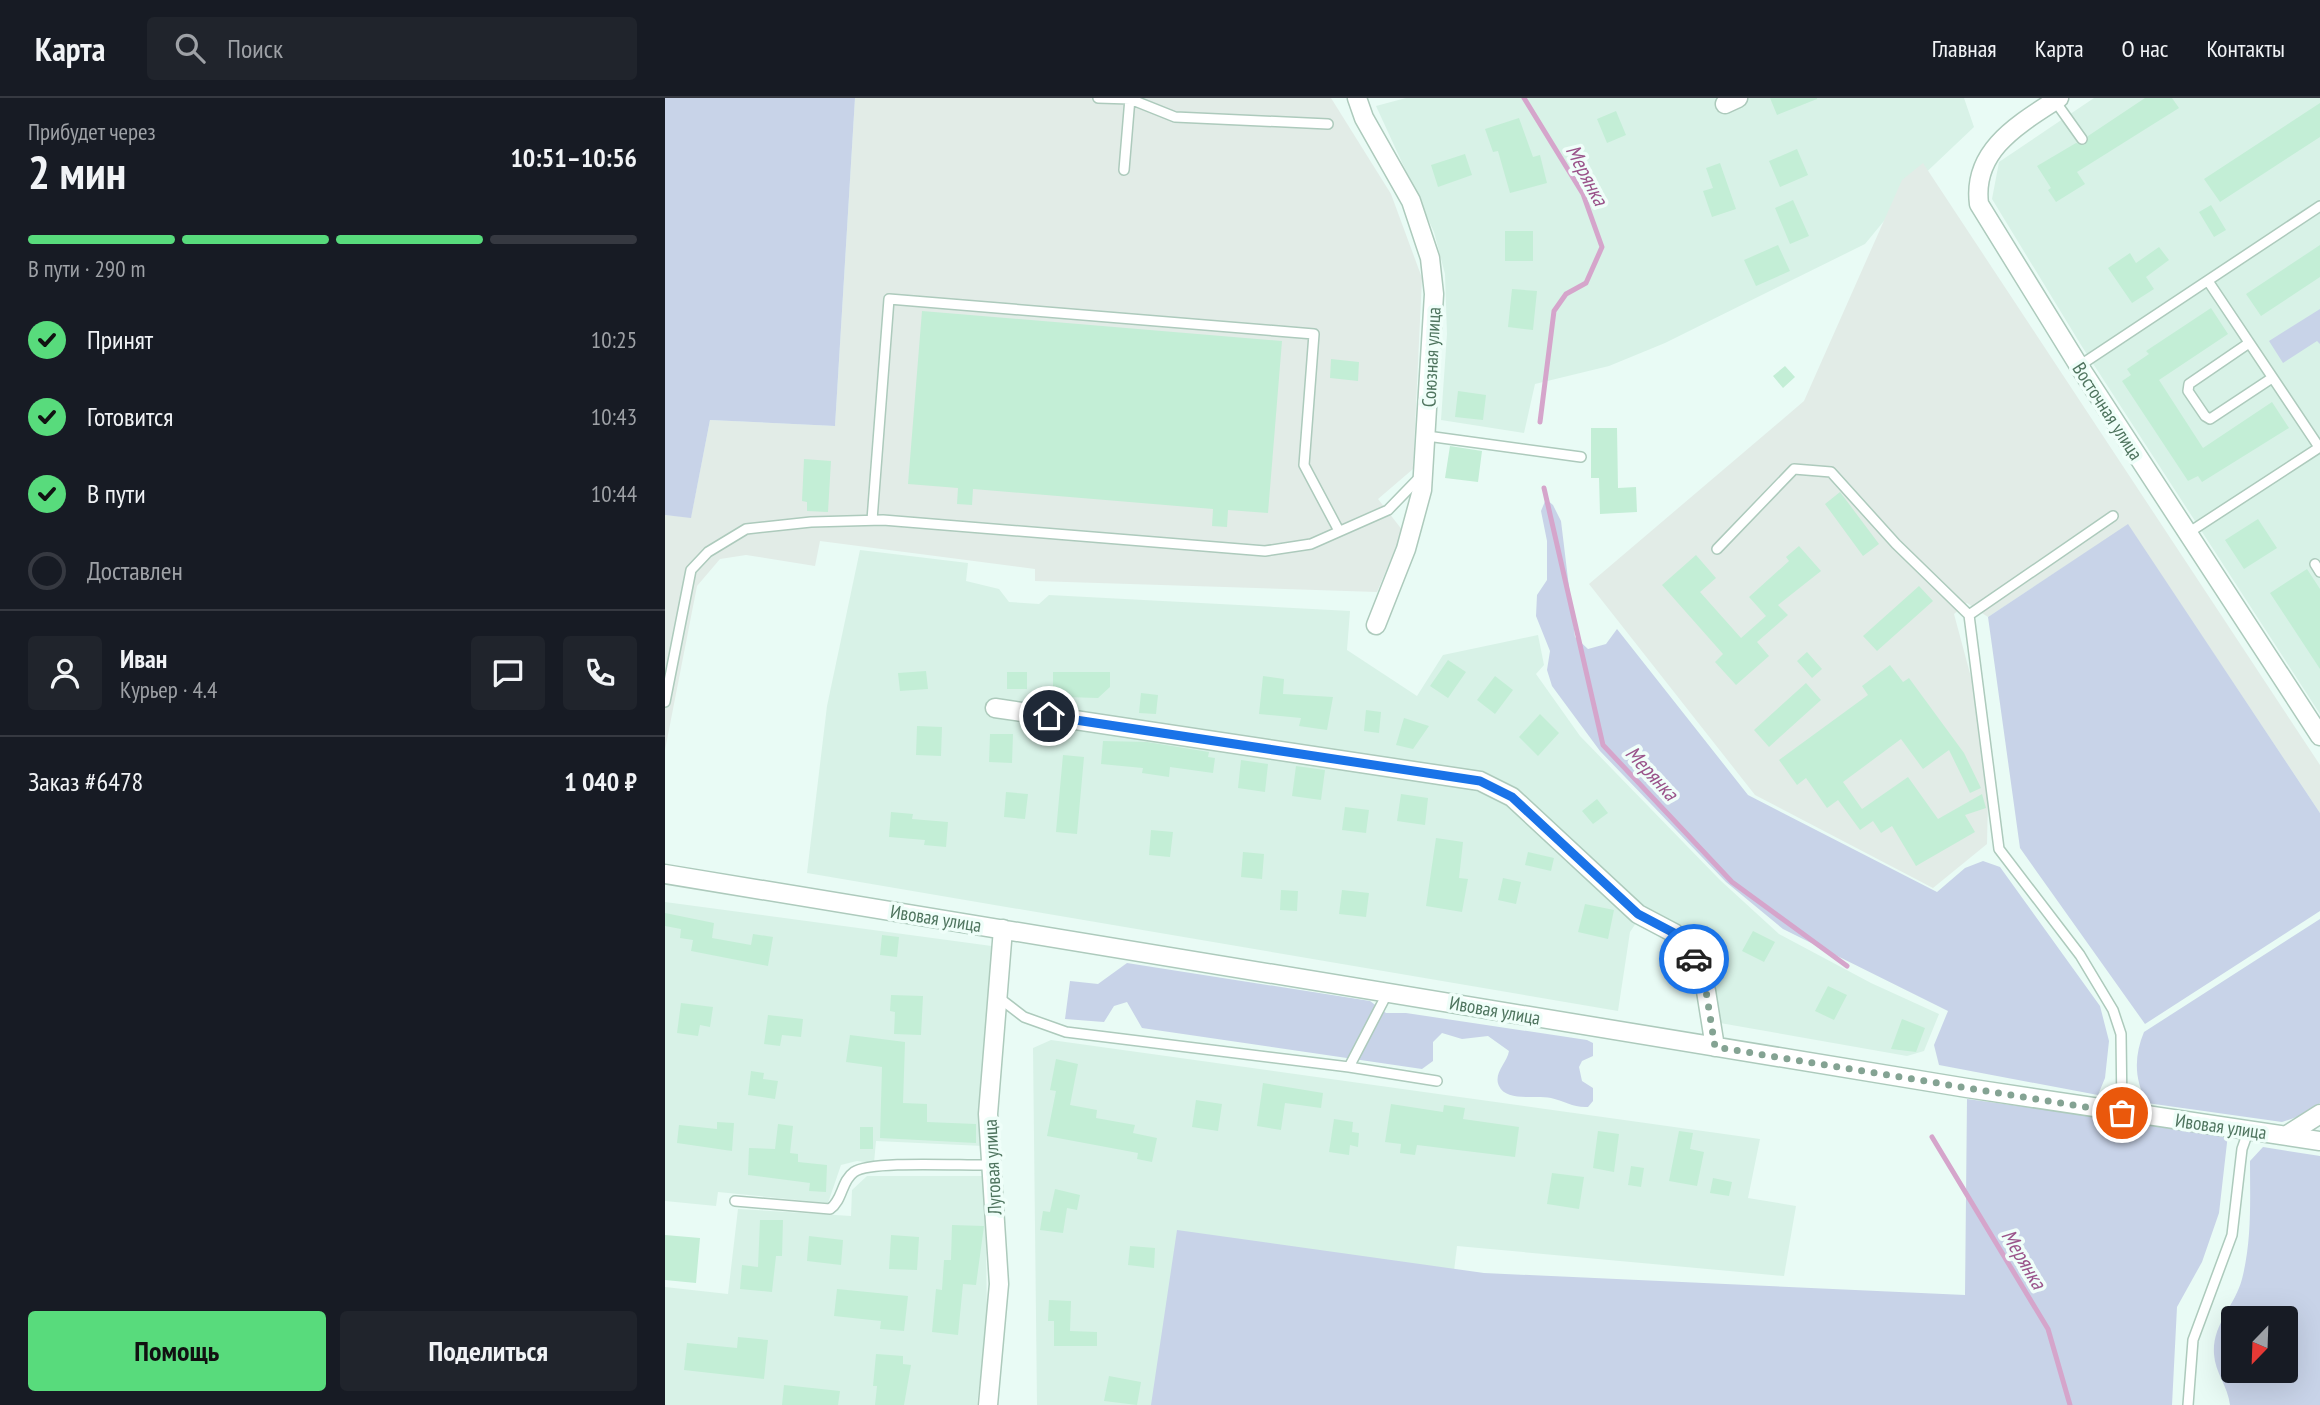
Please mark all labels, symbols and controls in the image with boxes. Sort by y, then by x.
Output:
search box [147,17,637,80]
text: Карта [35,27,105,70]
icon: search [171,29,209,67]
text: Поиск [227,32,283,65]
text: Главная [1932,33,1997,64]
text: Карта [2035,33,2084,64]
text: О нас [2122,33,2168,64]
text: Контакты [2206,33,2285,64]
text: Прибудет через [28,117,156,146]
water label: Мерянка [1560,140,1615,211]
text: 10:51–10:56 [510,141,637,174]
text: 2 мин [28,142,126,202]
text: В пути · 290 m [28,254,145,283]
street label: Союзная улица [1416,306,1446,408]
icon: check [28,321,66,359]
text: Принят [87,323,153,356]
text: 10:25 [591,325,637,354]
street label: Восточная улица [2068,358,2148,464]
icon: check [28,398,66,436]
text: Готовится [87,400,173,433]
text: 10:43 [591,402,637,431]
icon: check [28,475,66,513]
text: В пути [87,477,146,510]
text: 10:44 [591,479,637,508]
text: Доставлен [87,554,183,587]
button: person [28,636,102,710]
button: chat [471,636,545,710]
button: phone [563,636,637,710]
text: Иван [120,642,167,675]
text: Курьер · 4.4 [120,675,217,704]
pin [1019,686,1079,746]
icon: home [1030,697,1068,735]
water label: Мерянка [1620,740,1685,807]
text: Заказ #6478 [28,765,143,798]
text: 1 040 ₽ [564,765,637,798]
street label: Ивовая улица [889,899,983,937]
courier [1659,924,1729,994]
icon: car [1675,940,1713,978]
street label: Ивовая улица [1448,990,1542,1030]
pin [2092,1083,2152,1143]
icon: bag [2103,1094,2141,1132]
street label: Ивовая улица [2174,1108,2268,1144]
street label: Луговая улица [978,1119,1007,1216]
water label: Мерянка [1996,1224,2053,1295]
north arrow [2221,1306,2298,1382]
map controls [2221,1306,2298,1383]
button: Помощь [28,1311,326,1391]
button: Поделиться [340,1311,637,1391]

